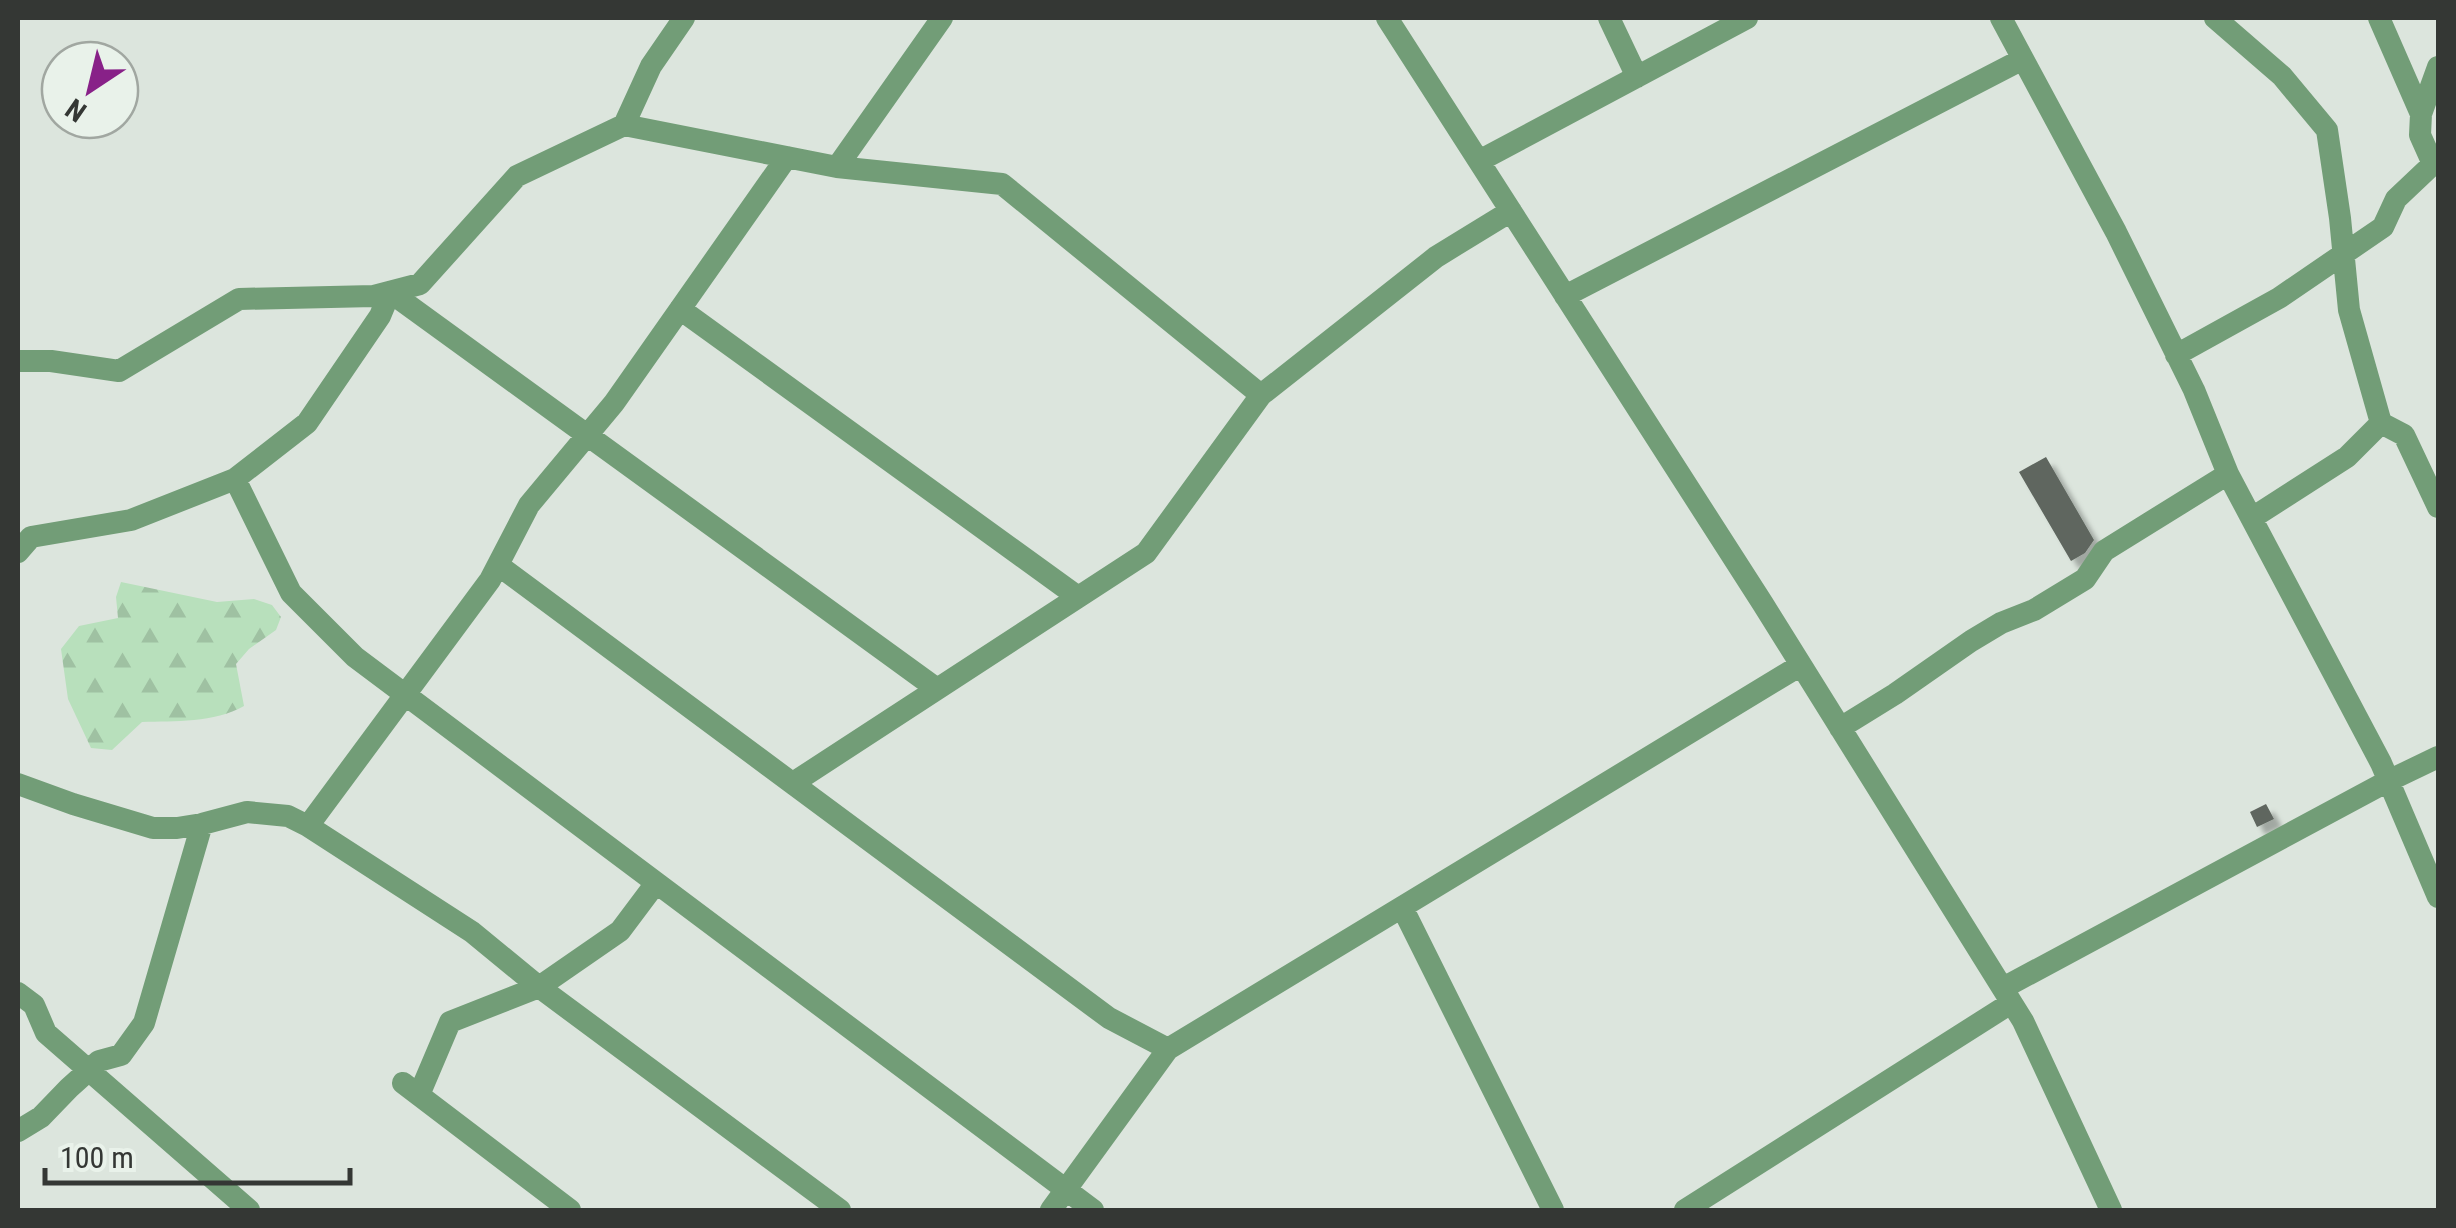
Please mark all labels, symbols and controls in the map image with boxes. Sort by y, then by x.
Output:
north arrow [40,40,140,140]
text: N [59,92,92,129]
scale bar [45,1123,350,1185]
text: 100 m [60,1140,134,1175]

